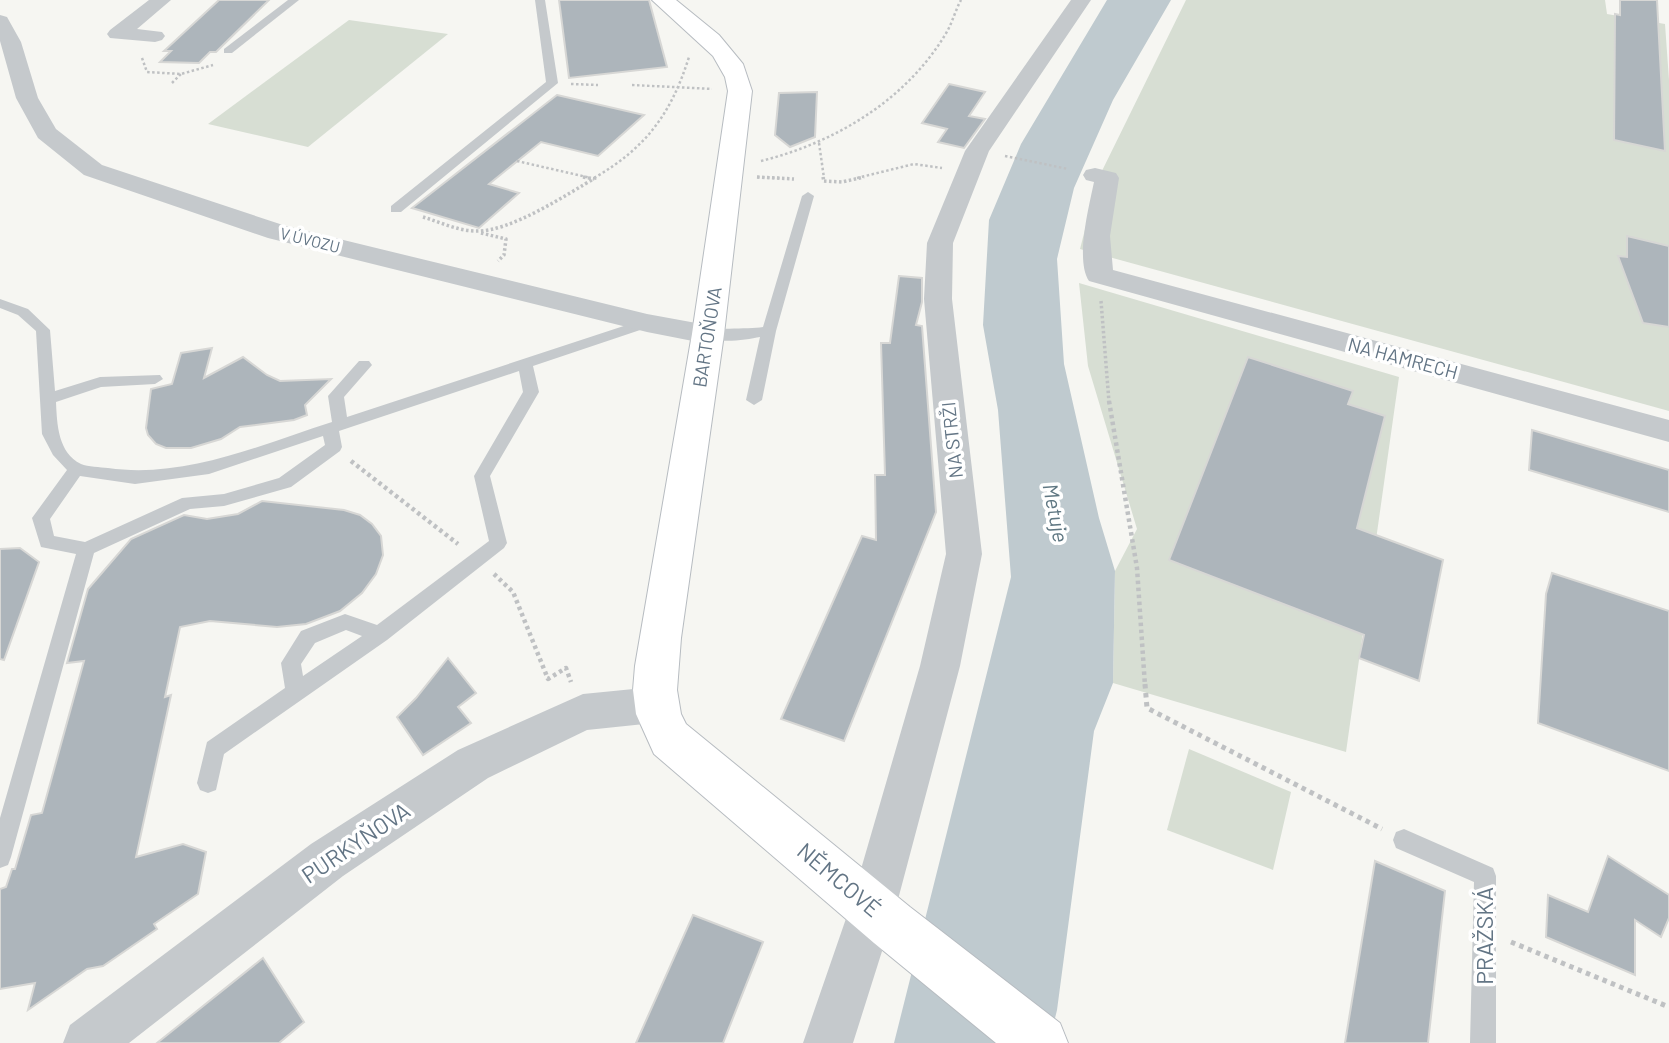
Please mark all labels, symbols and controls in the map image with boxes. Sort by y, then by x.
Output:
street label: V ÚVOZU [278,223,342,256]
street label: BARTOŇOVA [687,285,726,389]
street label: NA HAMRECH [1346,332,1461,383]
street label: NA STRŽI [936,401,967,479]
water label: Metuje [1039,481,1074,544]
street label: PURKYŇOVA [296,796,415,889]
street label: NĚMCOVÉ [792,836,887,922]
street label: PRAŽSKÁ [1470,887,1498,985]

